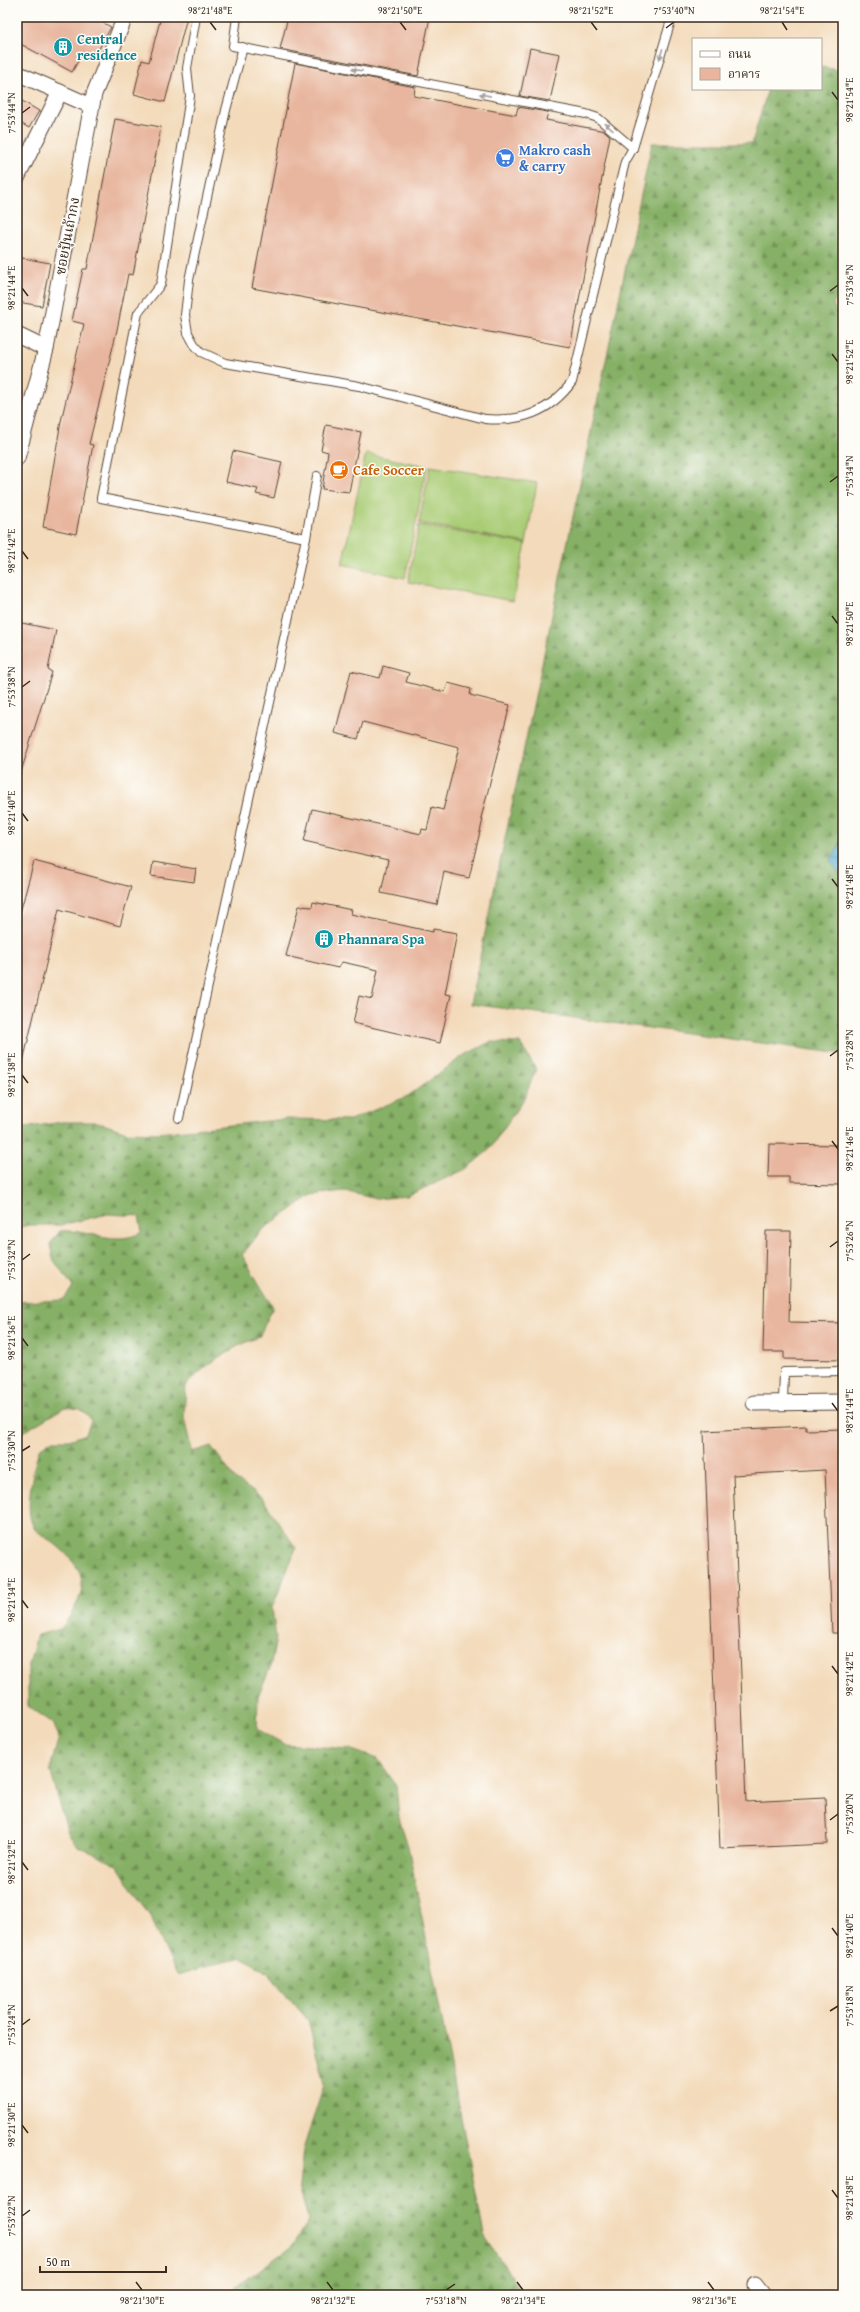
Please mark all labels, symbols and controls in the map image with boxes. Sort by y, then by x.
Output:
text: 98°21'48"E [188,3,232,18]
text: 98°21'50"E [378,3,422,18]
text: 98°21'52"E [569,3,613,18]
text: 7°53'40"N [653,3,695,18]
text: 98°21'54"E [760,3,804,18]
place label: Central residence [77,29,137,65]
building icon: Central residence [52,36,74,58]
legend [692,38,822,90]
text: ถนน [728,45,751,62]
one-way arrow [658,49,664,61]
text: อาคาร [728,65,760,82]
one-way arrow [351,67,363,73]
text: 98°21'54"E [842,78,857,122]
one-way arrow [479,91,491,97]
text: 7°53'44"N [4,92,19,134]
one-way arrow [604,123,613,132]
place label: Makro cash & carry [519,140,592,176]
supermarket icon: Makro cash & carry [494,147,516,169]
street label: ซอยปุ้นเถ้ากง [50,195,84,277]
text: 7°53'36"N [842,264,857,306]
text: 98°21'44"E [4,266,19,310]
text: 98°21'52"E [842,340,857,384]
text: 7°53'34"N [842,455,857,497]
cafe icon: Cafe Soccer [328,459,350,481]
place label: Cafe Soccer [353,460,425,480]
text: 98°21'42"E [4,529,19,573]
text: 98°21'50"E [842,602,857,646]
text: 7°53'38"N [4,666,19,708]
text: 98°21'40"E [4,791,19,835]
text: 98°21'48"E [842,865,857,909]
building icon: Phannara Spa [313,928,335,950]
place label: Phannara Spa [338,929,425,949]
text: 7°53'28"N [842,1029,857,1071]
text: 98°21'38"E [4,1053,19,1097]
text: 98°21'46"E [842,1127,857,1171]
text: 7°53'26"N [842,1220,857,1262]
text: 7°53'32"N [4,1239,19,1281]
text: 98°21'36"E [4,1316,19,1360]
text: 98°21'44"E [842,1389,857,1433]
text: 7°53'30"N [4,1430,19,1472]
text: 98°21'34"E [4,1578,19,1622]
text: 98°21'42"E [842,1652,857,1696]
text: 7°53'20"N [842,1793,857,1835]
text: 98°21'32"E [4,1840,19,1884]
text: 98°21'40"E [842,1914,857,1958]
text: 7°53'18"N [842,1985,857,2027]
text: 7°53'24"N [4,2004,19,2046]
text: 98°21'30"E [4,2103,19,2147]
text: 98°21'38"E [842,2176,857,2220]
text: 7°53'22"N [4,2195,19,2237]
scale bar [40,2248,166,2274]
text: 50 m [46,2253,70,2270]
text: 98°21'30"E [120,2293,164,2308]
text: 98°21'32"E [311,2293,355,2308]
text: 7°53'18"N [425,2293,467,2308]
text: 98°21'34"E [501,2293,545,2308]
text: 98°21'36"E [692,2293,736,2308]

